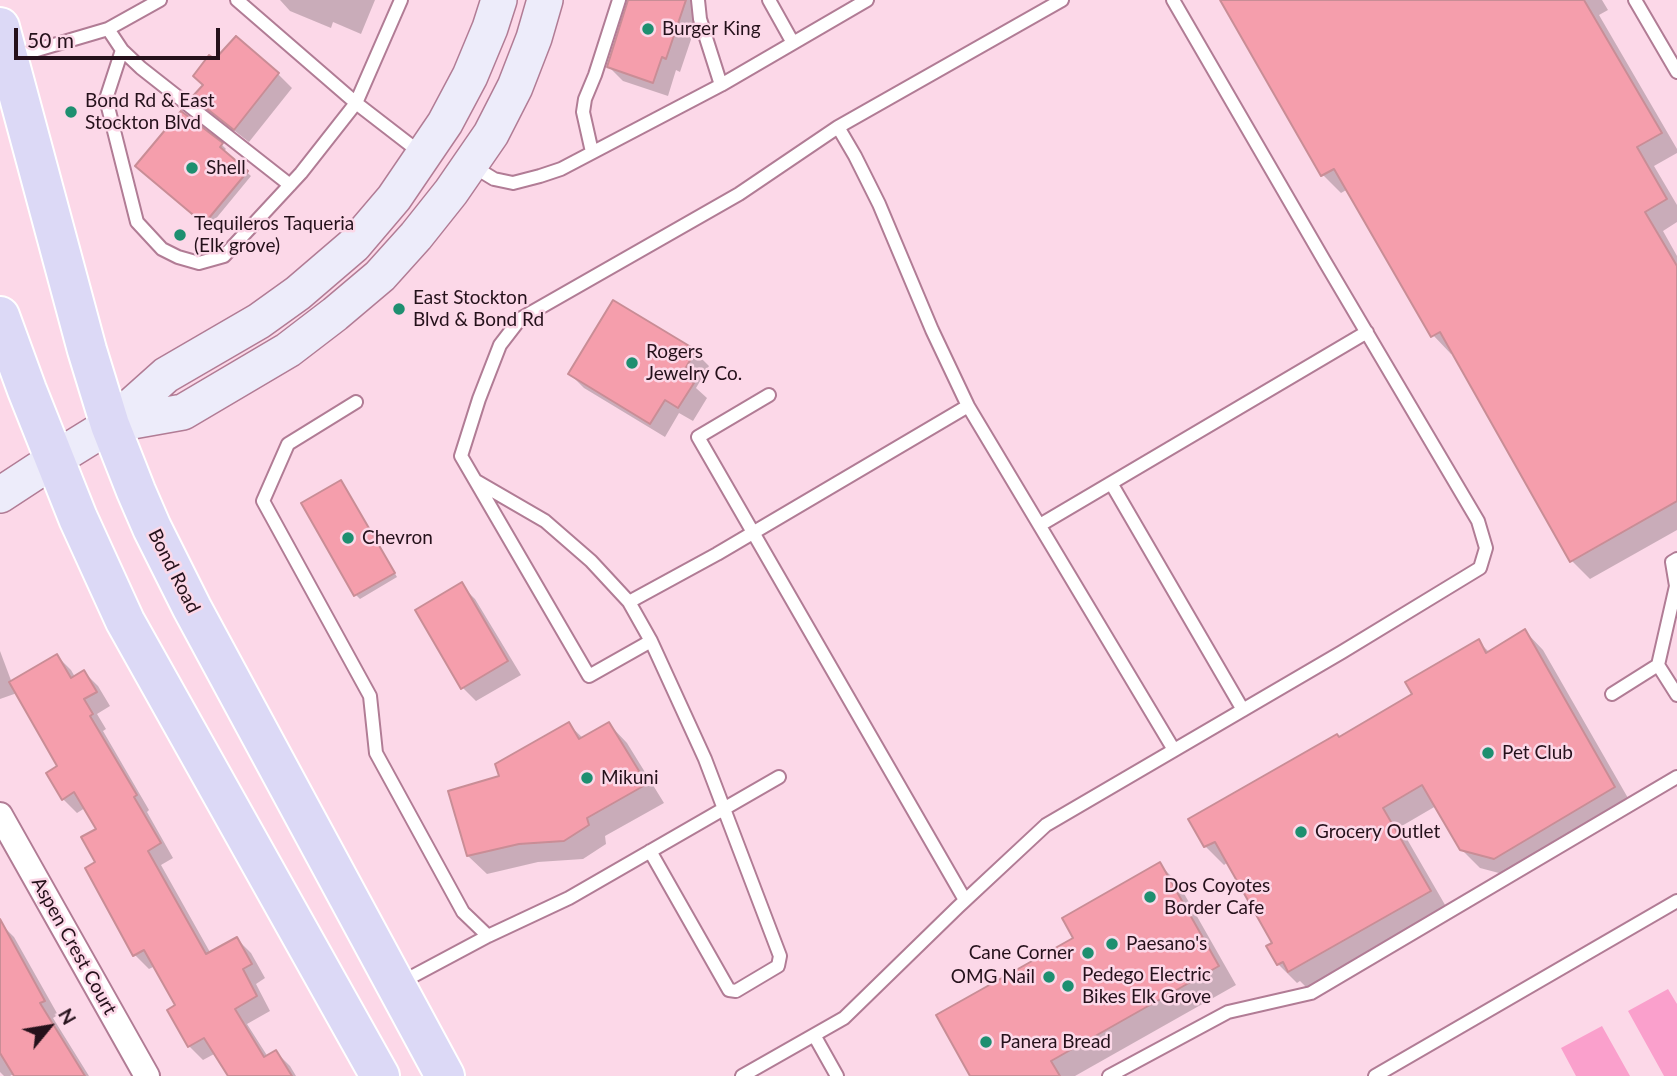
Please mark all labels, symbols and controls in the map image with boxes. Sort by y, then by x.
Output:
scale bar [18,14,224,58]
place label: Burger King [662,18,761,40]
marker: Burger King [640,21,656,37]
text: 50 m [27,27,74,52]
place label: Bond Rd & East Stockton Blvd [85,90,215,134]
marker: Bond Rd & East Stockton Blvd [63,104,79,120]
place label: Shell [206,157,246,179]
marker: Shell [184,160,200,176]
place label: Tequileros Taqueria (Elk grove) [194,213,354,257]
marker: Tequileros Taqueria (Elk grove) [172,227,188,243]
place label: East Stockton Blvd & Bond Rd [413,287,544,331]
marker: East Stockton Blvd & Bond Rd [391,301,407,317]
place label: Rogers Jewelry Co. [646,341,742,385]
marker: Rogers Jewelry Co. [624,355,640,371]
street label: Bond Road [143,525,205,617]
place label: Chevron [362,527,433,549]
marker: Chevron [340,530,356,546]
place label: Pet Club [1502,742,1573,764]
marker: Pet Club [1480,745,1496,761]
place label: Mikuni [601,767,658,789]
marker: Mikuni [579,770,595,786]
place label: Grocery Outlet [1315,821,1440,843]
marker: Grocery Outlet [1293,824,1309,840]
street label: Aspen Crest Court [27,873,121,1019]
place label: Dos Coyotes Border Cafe [1164,875,1270,919]
marker: Dos Coyotes Border Cafe [1142,889,1158,905]
place label: Paesano's [1126,933,1207,955]
marker: Paesano's [1104,936,1120,952]
place label: Cane Corner [969,942,1074,964]
marker: Cane Corner [1080,945,1096,961]
place label: Pedego Electric Bikes Elk Grove [1082,964,1211,1008]
place label: OMG Nail [951,966,1035,988]
marker: OMG Nail [1041,969,1057,985]
marker: Pedego Electric Bikes Elk Grove [1060,978,1076,994]
north arrow [14,992,84,1062]
text: N [54,1004,81,1028]
place label: Panera Bread [1000,1031,1111,1053]
marker: Panera Bread [978,1034,994,1050]

